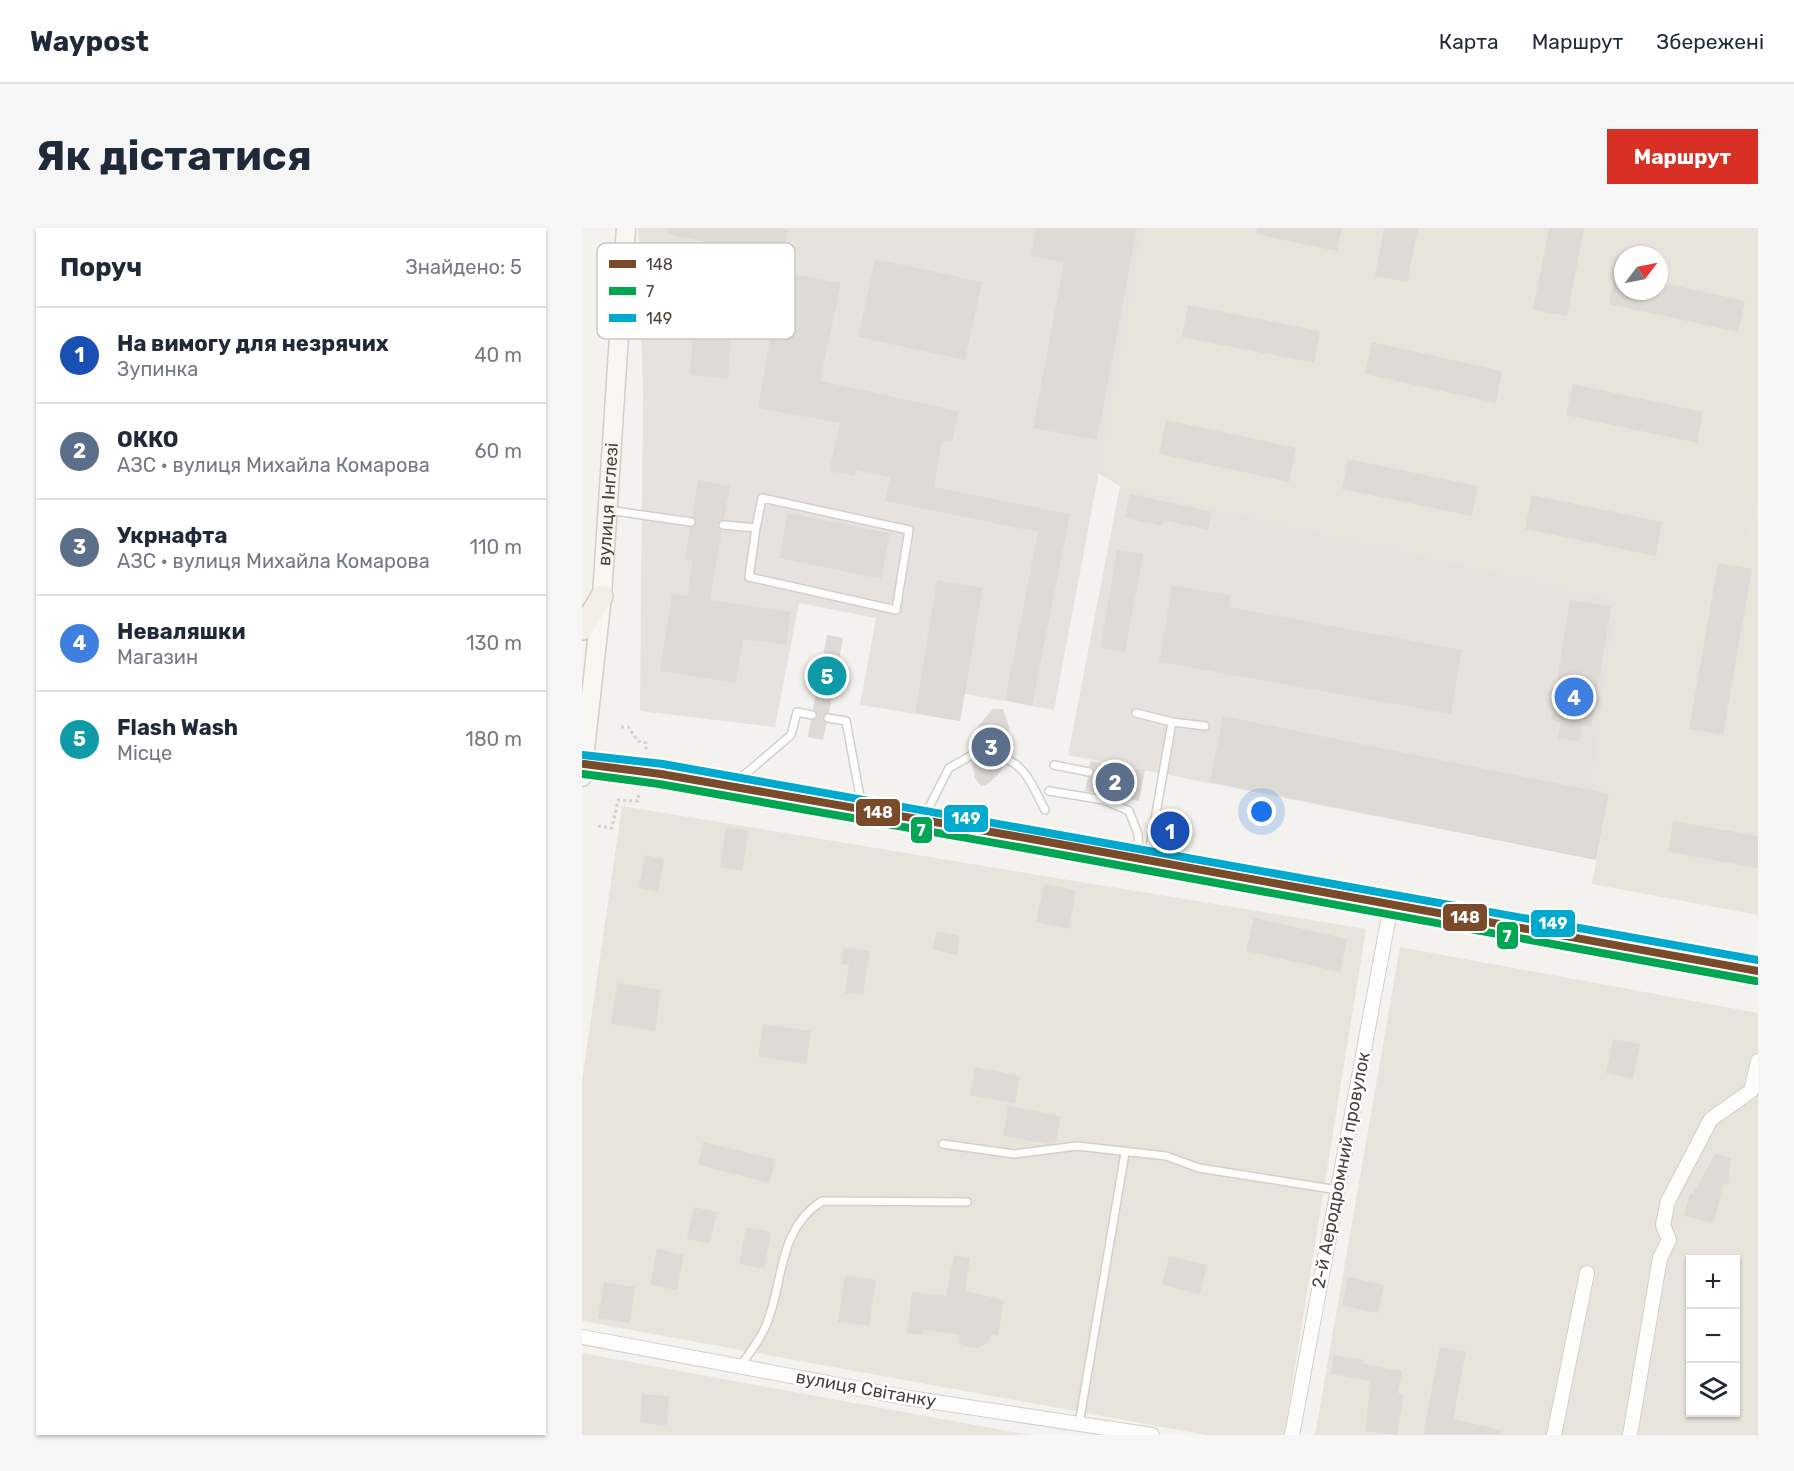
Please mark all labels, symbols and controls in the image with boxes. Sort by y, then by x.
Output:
text: Waypost [30,25,149,58]
text: Карта [1439,29,1499,54]
text: Маршрут [1532,29,1623,54]
text: Збережені [1656,29,1764,54]
button: Маршрут [1607,129,1758,184]
text: Як дістатися [36,131,312,181]
legend [597,243,795,339]
north arrow [1614,246,1668,300]
text: Поруч [60,252,142,283]
text: Знайдено: 5 [405,255,522,279]
text: 148 [646,255,673,274]
text: 7 [646,282,654,301]
text: 149 [646,309,672,328]
text: На вимогу для незрячих [117,330,389,357]
text: 1 [75,343,84,367]
text: 40 m [474,343,522,367]
text: Зупинка [117,357,198,381]
text: ОККО [117,426,178,453]
text: 2 [73,439,86,463]
text: 60 m [475,439,522,463]
street label: вулиця Інглезі [593,442,623,567]
text: АЗС · вулиця Михайла Комарова [117,453,430,477]
text: Укрнафта [117,522,227,549]
text: 3 [73,535,86,559]
text: 110 m [470,535,522,559]
text: АЗС · вулиця Михайла Комарова [117,549,430,573]
text: Неваляшки [117,618,245,645]
text: 4 [73,631,86,655]
text: 130 m [466,631,522,655]
text: Магазин [117,645,198,669]
pin: 5 [808,654,846,698]
pin: 4 [1554,674,1594,720]
text: Flash Wash [117,714,238,741]
pin: 3 [972,724,1010,770]
text: 5 [73,727,86,751]
text: 180 m [465,727,522,751]
text: Місце [117,741,172,765]
pin: 2 [1096,760,1134,804]
your location [1247,797,1276,826]
line badge: 148 [855,798,901,827]
text: 148 [863,803,893,822]
line badge: 149 [943,804,989,833]
pin: 1 [1150,808,1190,854]
text: 149 [951,809,981,828]
line badge: 7 [910,816,933,844]
text: 7 [916,821,926,840]
line badge: 148 [1442,903,1488,932]
text: 148 [1450,908,1480,927]
line badge: 149 [1530,909,1576,938]
text: 149 [1538,914,1568,933]
line badge: 7 [1496,921,1519,950]
text: 7 [1502,927,1512,946]
street label: 2-й Аеродромний провулок [1307,1050,1375,1290]
map controls [1686,1255,1740,1417]
button: + [1686,1255,1740,1309]
button: − [1686,1309,1740,1363]
button: layers [1686,1363,1740,1417]
street label: вулиця Світанку [794,1366,938,1412]

